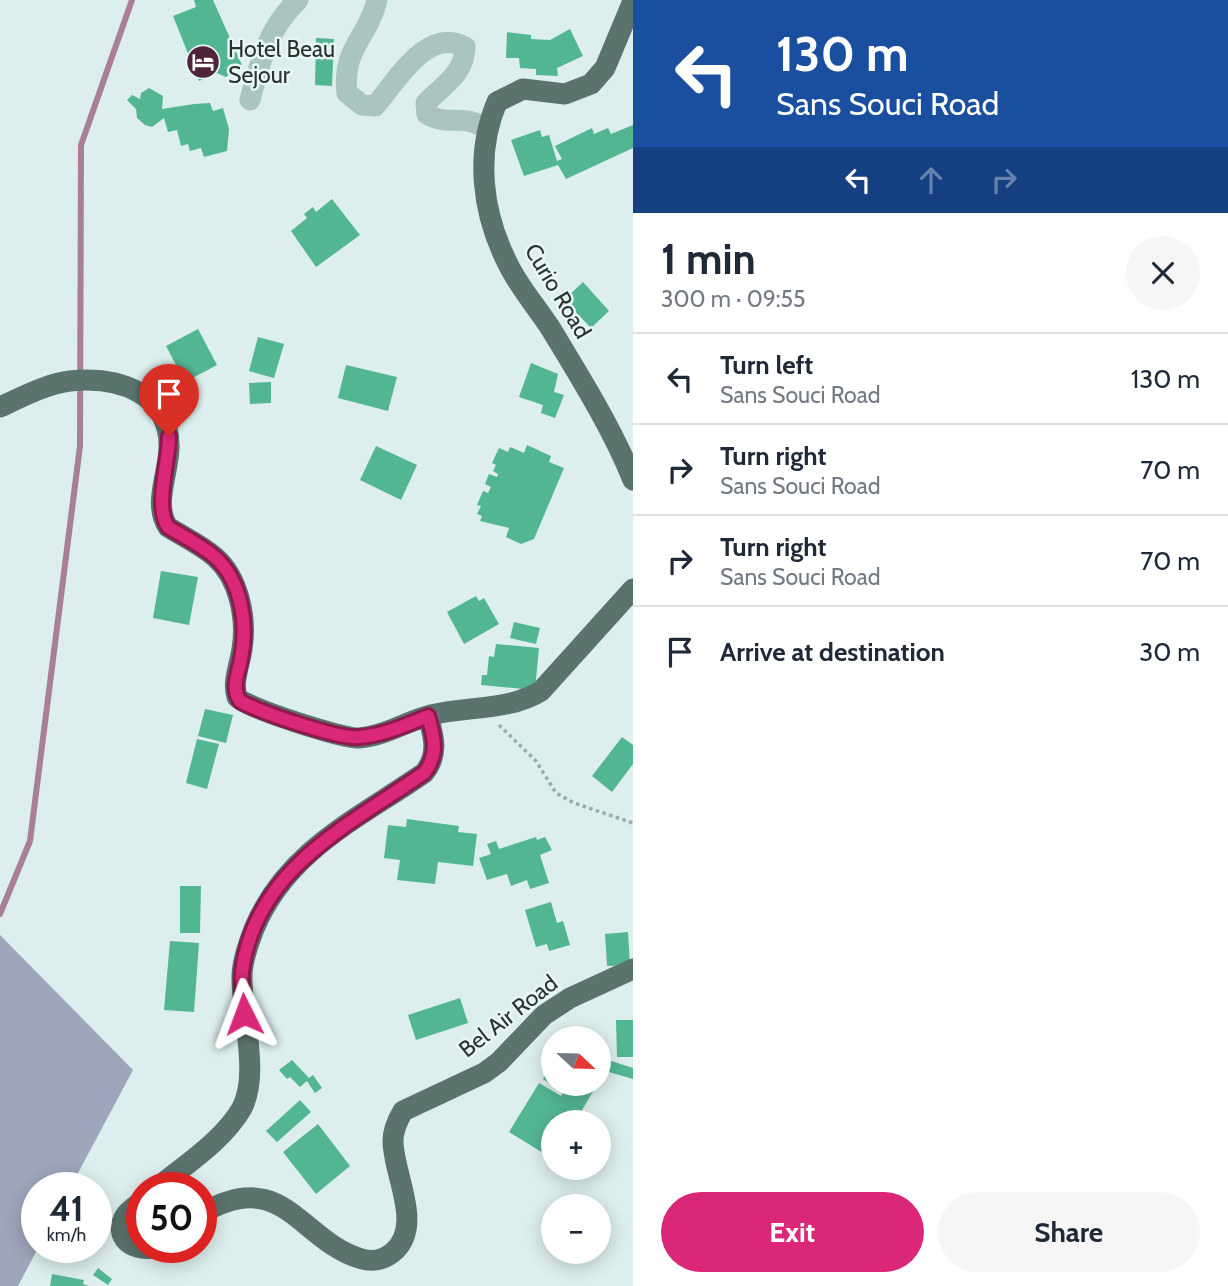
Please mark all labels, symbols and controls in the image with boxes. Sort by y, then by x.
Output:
text: 130 m [776,24,909,83]
icon: left [661,28,752,119]
place label: Hotel Beau Sejour [228,35,335,89]
hotel icon: Hotel Beau Sejour [184,43,222,81]
text: Sans Souci Road [776,84,999,123]
icon: left [839,161,877,199]
icon: ahead [912,161,950,199]
icon: right [985,161,1023,199]
text: 1 min [661,233,756,285]
button: close [1126,236,1200,310]
street label: Curio Road [519,238,597,344]
text: 300 m · 09:55 [661,285,806,313]
text: Turn left [720,349,813,381]
icon: left [661,360,699,398]
text: 130 m [1131,363,1200,395]
pin [139,364,199,436]
icon: arrive [150,375,188,413]
text: Sans Souci Road [720,381,881,409]
text: Turn right [720,440,826,472]
icon: right [661,451,699,489]
text: 70 m [1140,454,1200,486]
text: Sans Souci Road [720,472,881,500]
text: Turn right [720,531,826,563]
icon: right [661,542,699,580]
text: 70 m [1140,545,1200,577]
text: Sans Souci Road [720,563,881,591]
icon: arrive [661,633,699,671]
text: Arrive at destination [720,636,945,668]
text: 30 m [1139,636,1200,668]
street label: Bel Air Road [453,969,563,1063]
position arrow [207,977,281,1051]
north arrow [541,1026,611,1096]
map controls [541,1026,611,1264]
button: + [541,1110,611,1180]
speed limit sign: 50 [126,1172,217,1263]
text: 41 [49,1187,84,1230]
button: Exit [661,1192,924,1272]
button: Share [938,1192,1200,1272]
button: − [541,1194,611,1264]
text: km/h [47,1224,86,1246]

